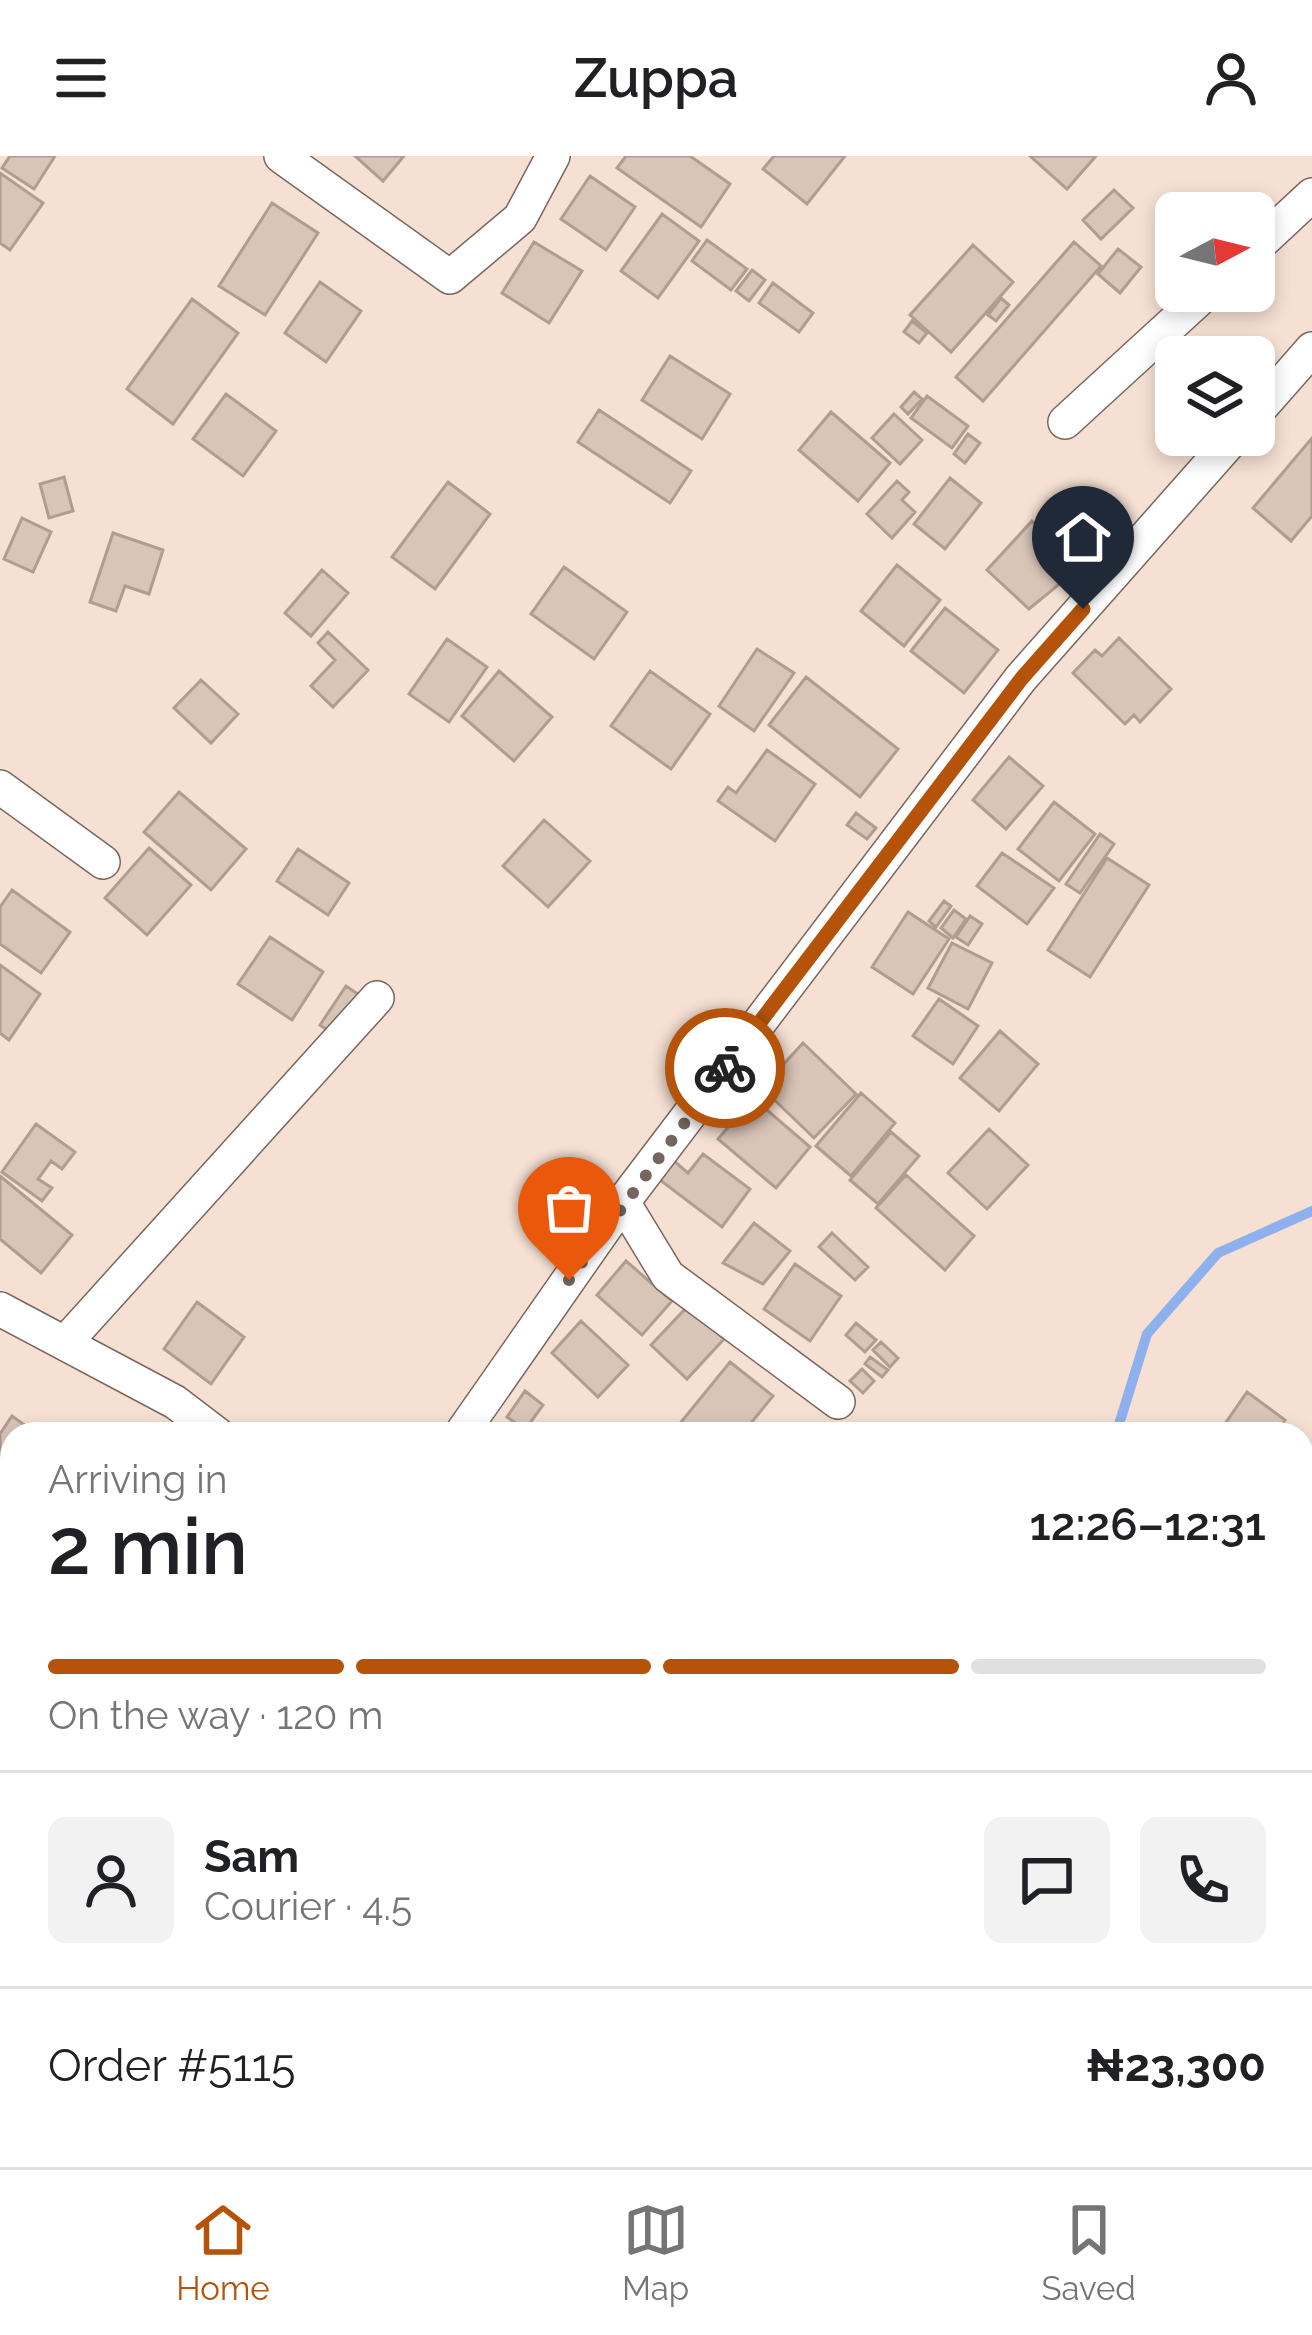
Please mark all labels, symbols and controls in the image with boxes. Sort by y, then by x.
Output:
icon: menu [48,45,114,111]
icon: person [1198,45,1264,111]
text: Zuppa [574,46,738,110]
north arrow [1155,192,1275,312]
map controls [1155,192,1275,456]
button: layers [1155,336,1275,456]
pin [1032,486,1134,609]
icon: home [1050,504,1116,570]
courier [665,1008,785,1128]
icon: bike [692,1035,758,1101]
pin [518,1157,620,1280]
icon: bag [536,1175,602,1241]
text: Arriving in [48,1456,228,1502]
text: 12:26–12:31 [1030,1498,1266,1551]
text: 2 min [48,1501,248,1592]
text: On the way · 120 m [48,1692,383,1738]
button: person [48,1817,174,1943]
button: chat [984,1817,1110,1943]
button: phone [1140,1817,1266,1943]
text: Sam [204,1830,299,1883]
text: Courier · 4.5 [204,1883,412,1929]
text: Order #5115 [48,2039,296,2092]
text: ₦23,300 [1086,2039,1266,2092]
tab: Home [176,2197,270,2308]
tab: Map [622,2197,689,2308]
tab: Saved [1041,2197,1136,2308]

